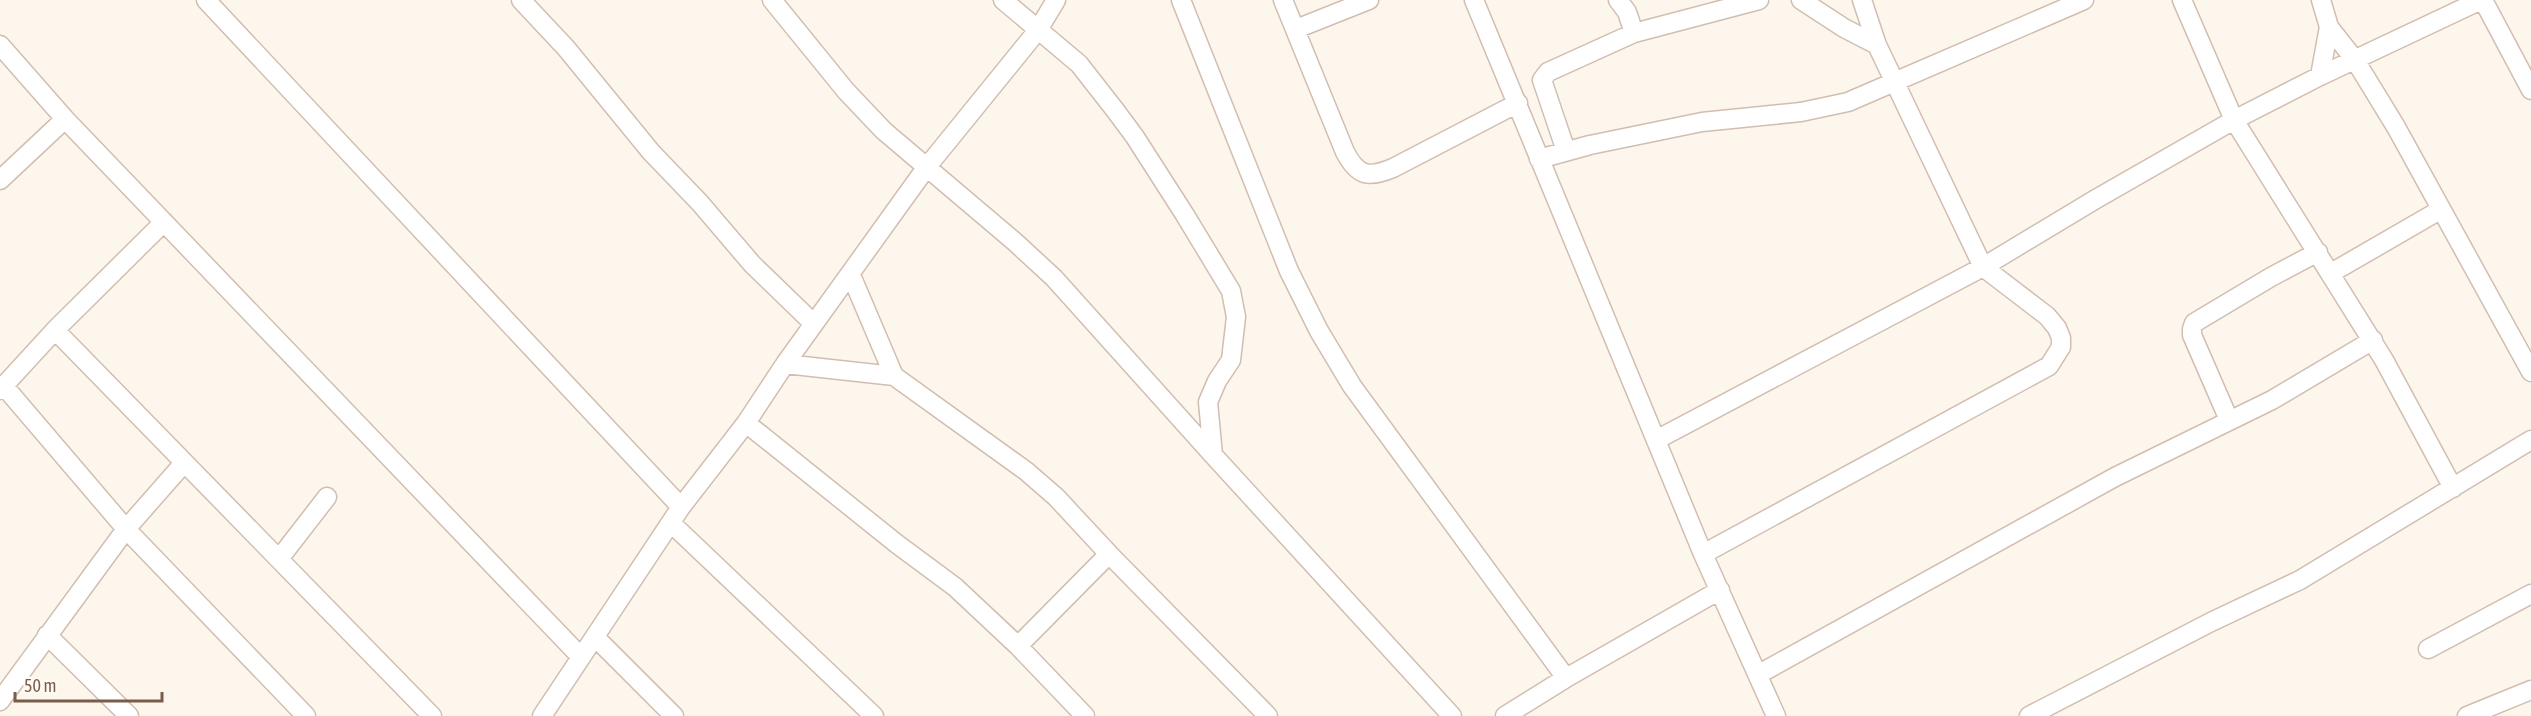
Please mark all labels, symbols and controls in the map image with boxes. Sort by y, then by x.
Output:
scale bar [15,665,162,703]
text: 50 m [24,675,56,696]

